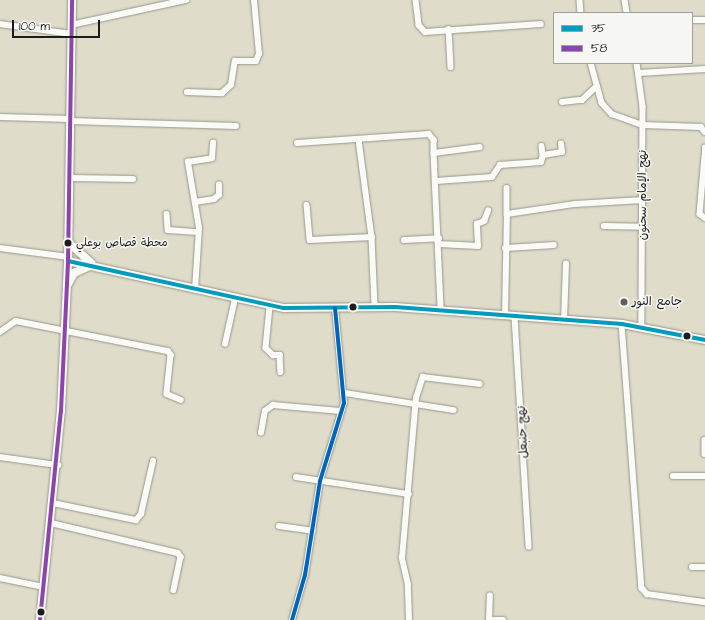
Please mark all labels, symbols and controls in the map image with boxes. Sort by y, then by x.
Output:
scale bar [14,12,102,38]
legend [553,12,693,64]
text: 100 m [19,18,50,35]
text: 35 [591,20,606,37]
text: 58 [591,40,607,57]
street label: نهج الإمام سحنون [636,150,650,240]
place label: محطة قصاص بوعلي [76,236,168,250]
marker: محطة قصاص بوعلي [63,238,73,248]
place label: جامع النور [632,295,682,309]
marker: جامع النور [619,297,629,307]
unlabelled marker [348,302,358,312]
unlabelled marker [682,331,692,341]
street label: نهج حنبعل [514,405,532,459]
unlabelled marker [36,607,46,617]

